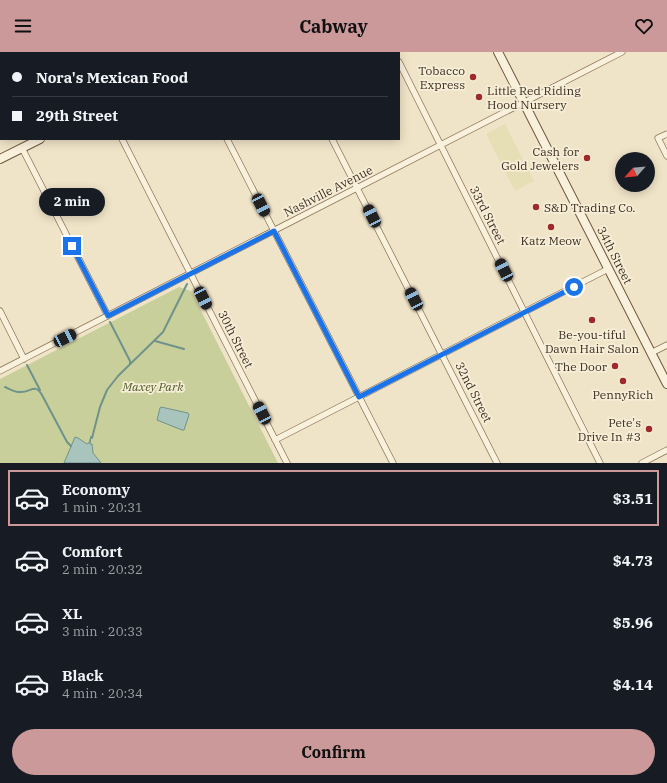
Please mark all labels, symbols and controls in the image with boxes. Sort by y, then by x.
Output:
icon: menu [12,15,34,37]
text: Cabway [299,15,368,38]
icon: heart [633,15,655,37]
place label: Tobacco Express [418,63,465,92]
text: Nora's Mexican Food [36,68,188,87]
marker: Tobacco Express [468,72,478,82]
place label: Little Red Riding Hood Nursery [487,83,581,112]
marker: Little Red Riding Hood Nursery [474,92,484,102]
text: 29th Street [36,106,118,125]
place label: Cash for Gold Jewelers [501,144,580,173]
north arrow [615,152,655,192]
map controls [615,152,655,192]
marker: Cash for Gold Jewelers [582,153,592,163]
street label: Nashville Avenue [281,162,375,220]
street label: 33rd Street [467,183,509,247]
callout: 2 min [39,188,105,216]
car [250,192,272,218]
text: 2 min [54,193,90,210]
place label: S&D Trading Co. [544,200,636,215]
marker: S&D Trading Co. [531,202,541,212]
car [361,203,383,229]
marker: Katz Meow [546,222,556,232]
street label: 34th Street [594,224,636,286]
place label: Katz Meow [521,233,582,248]
route end [63,237,81,255]
car [493,257,515,283]
route start [565,278,583,296]
car [192,285,214,311]
car [403,286,425,312]
street label: 30th Street [215,308,257,370]
marker: Be-you-tiful Dawn Hair Salon [587,315,597,325]
car [52,327,78,349]
place label: Be-you-tiful Dawn Hair Salon [545,327,639,356]
street label: 32nd Street [452,359,496,425]
place label: The Door [555,359,608,374]
marker: The Door [610,361,620,371]
marker: PennyRich [618,376,628,386]
park label: Maxey Park [121,379,184,394]
place label: PennyRich [593,387,654,402]
car [251,400,273,426]
place label: Pete's Drive In #3 [578,415,641,444]
marker: Pete's Drive In #3 [644,424,654,434]
icon: car [14,480,50,516]
text: Economy [62,480,130,499]
text: $3.51 [613,489,653,508]
text: 1 min · 20:31 [62,499,143,516]
icon: car [14,542,50,578]
text: Comfort [62,542,122,561]
text: $4.73 [613,551,653,570]
text: 2 min · 20:32 [62,561,143,578]
icon: car [14,604,50,640]
text: XL [62,604,82,623]
text: $5.96 [613,613,653,632]
text: 3 min · 20:33 [62,623,143,640]
icon: car [14,666,50,702]
text: Black [62,666,103,685]
text: $4.14 [613,675,653,694]
text: 4 min · 20:34 [62,685,143,702]
button: Confirm [12,729,655,775]

